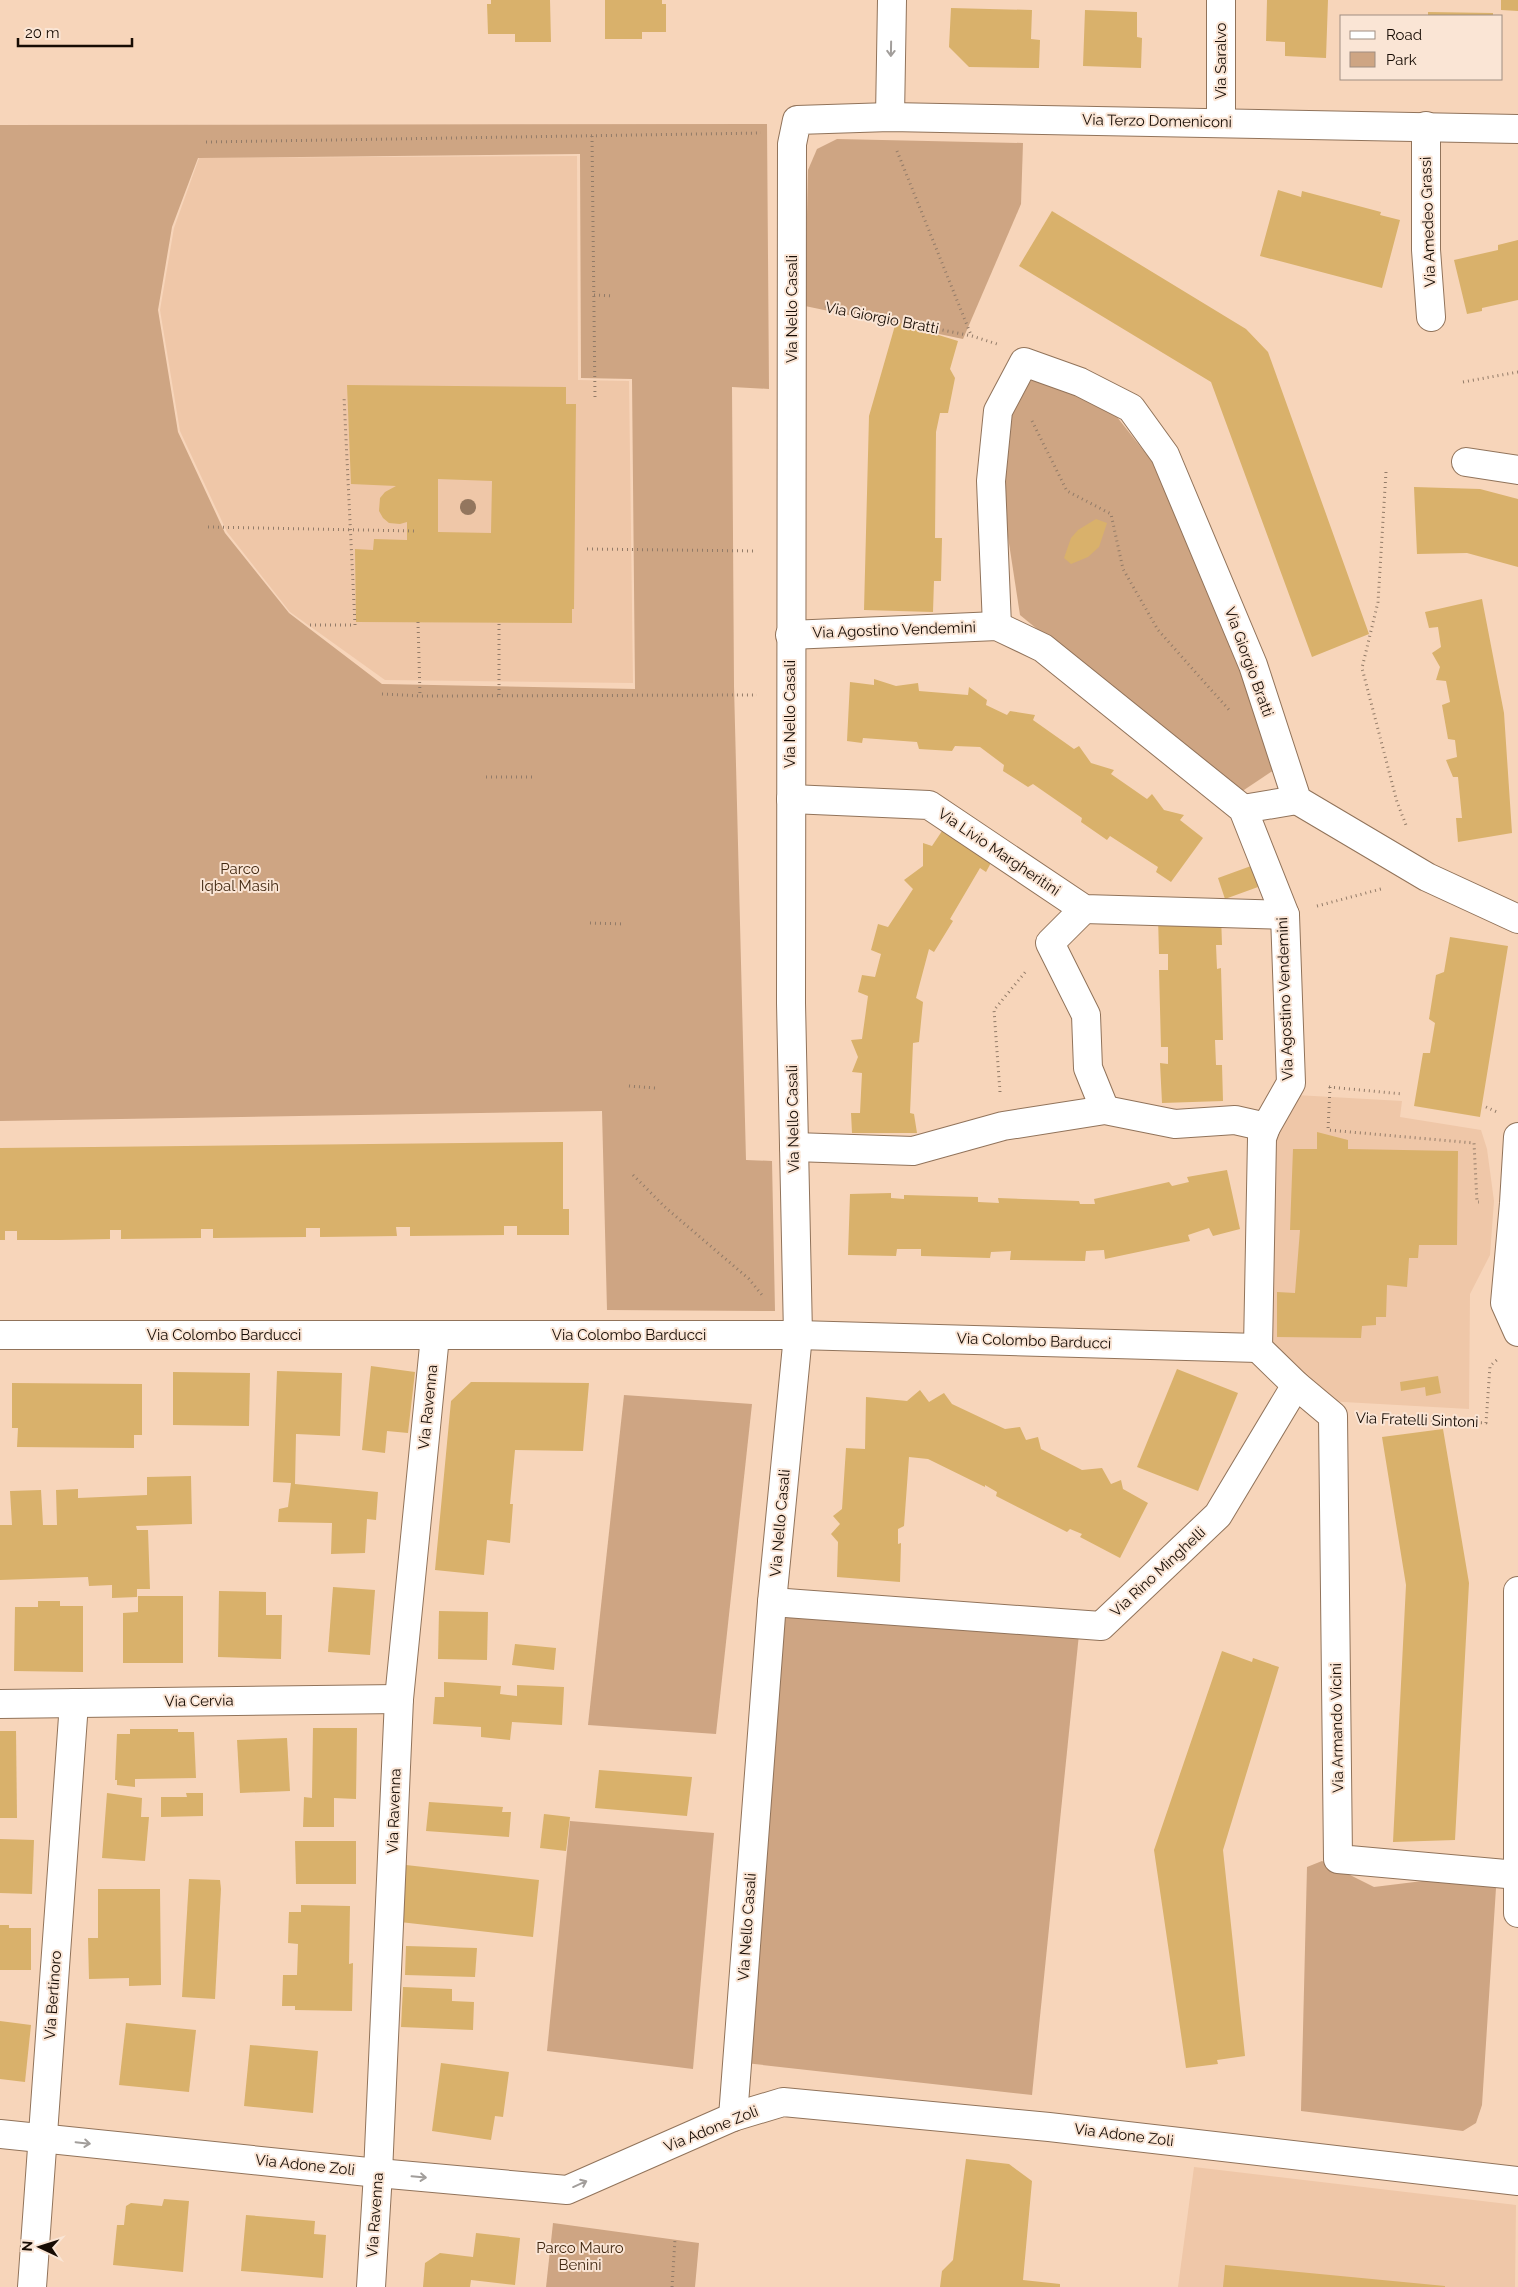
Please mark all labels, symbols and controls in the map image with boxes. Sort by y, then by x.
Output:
scale bar [18,15,131,47]
legend [1340,15,1503,80]
street label: Via Saralvo [1212,23,1230,99]
text: 20 m [25,24,60,42]
text: Road [1386,26,1422,44]
one-way arrow [886,40,896,56]
text: Park [1386,51,1417,69]
street label: Via Terzo Domeniconi [1082,111,1232,131]
street label: Via Amedeo Grassi [1417,156,1439,288]
street label: Via Nello Casali [783,255,801,363]
street label: Via Giorgio Bratti [824,298,940,338]
street label: Via Giorgio Bratti [1221,605,1277,719]
street label: Via Agostino Vendemini [812,618,976,642]
street label: Via Nello Casali [781,660,799,768]
street label: Via Livio Margheritini [934,804,1064,900]
park label: Parco Iqbal Masih [201,860,279,895]
street label: Via Agostino Vendemini [1273,917,1297,1081]
street label: Via Nello Casali [783,1065,803,1173]
street label: Via Colombo Barducci [147,1326,301,1344]
street label: Via Colombo Barducci [552,1326,706,1344]
street label: Via Colombo Barducci [956,1329,1112,1353]
street label: Via Ravenna [415,1364,441,1450]
street label: Via Fratelli Sintoni [1355,1409,1479,1431]
street label: Via Nello Casali [766,1468,794,1578]
street label: Via Rino Minghelli [1107,1523,1209,1621]
street label: Via Armando Vicini [1327,1663,1347,1793]
street label: Via Cervia [164,1691,234,1711]
street label: Via Ravenna [384,1768,404,1854]
street label: Via Nello Casali [734,1873,760,1981]
street label: Via Bertinoro [41,1950,65,2040]
street label: Via Adone Zoli [661,2102,761,2156]
street label: Via Adone Zoli [1073,2120,1175,2150]
one-way arrow [75,2138,91,2148]
street label: Via Adone Zoli [254,2151,356,2179]
street label: Via Ravenna [363,2172,387,2258]
one-way arrow [411,2172,427,2181]
one-way arrow [572,2179,587,2189]
north arrow [15,2222,65,2272]
park label: Parco Mauro Benini [536,2239,624,2274]
text: N [19,2240,35,2252]

